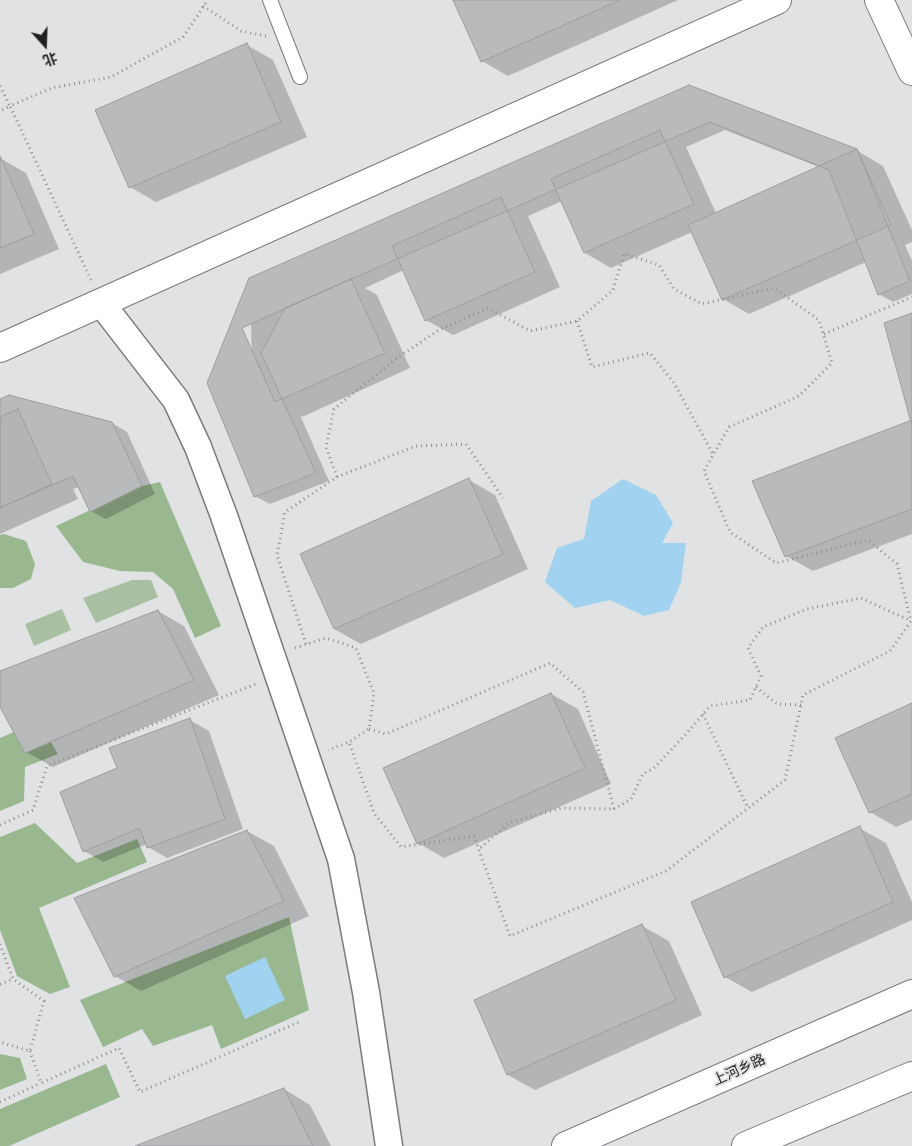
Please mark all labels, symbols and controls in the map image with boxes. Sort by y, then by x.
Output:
north arrow [20,20,70,70]
text: 北 [41,49,59,69]
street label: 上河乡路 [710,1051,768,1089]

